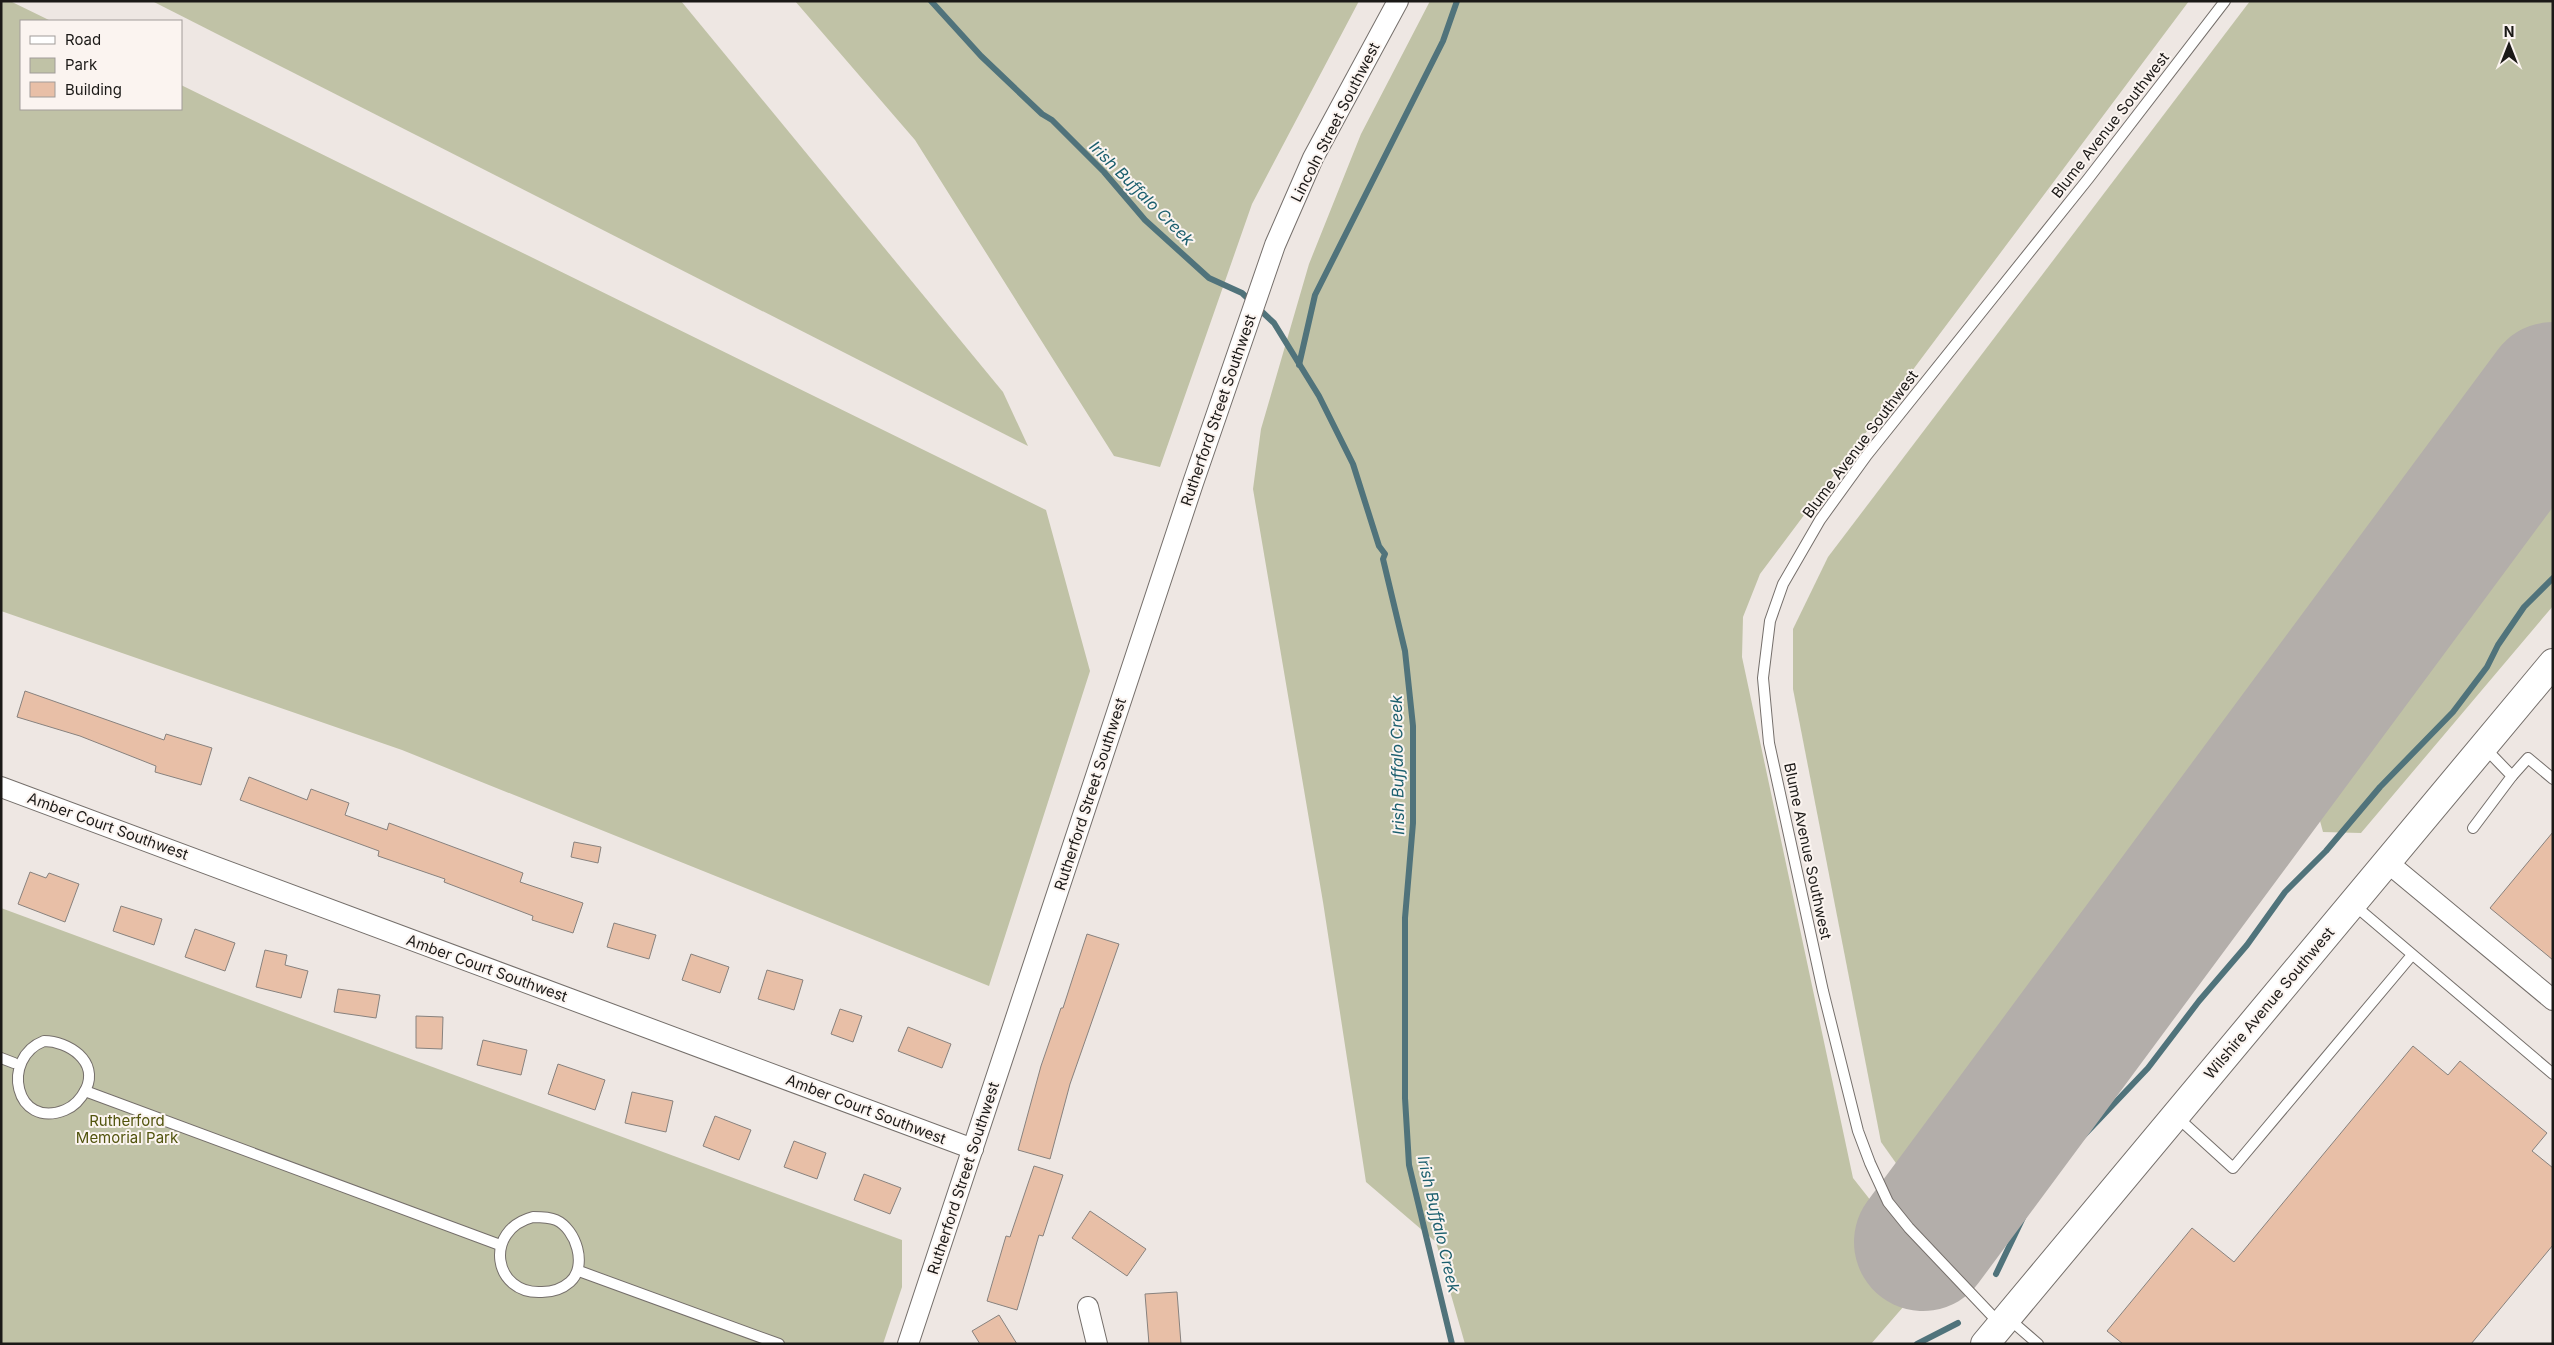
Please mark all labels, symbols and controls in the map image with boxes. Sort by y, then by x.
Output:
legend [20,20,182,110]
north arrow [2484,20,2534,70]
text: N [2504,23,2514,40]
text: Road [65,30,101,49]
street label: Lincoln Street Southwest [1286,39,1384,205]
street label: Blume Avenue Southwest [2047,48,2173,202]
text: Park [65,55,98,74]
text: Building [65,80,122,99]
water label: Irish Buffalo Creek [1085,136,1199,250]
street label: Rutherford Street Southwest [1176,312,1260,508]
street label: Blume Avenue Southwest [1798,366,1922,522]
street label: Rutherford Street Southwest [1050,695,1130,893]
water label: Irish Buffalo Creek [1386,695,1408,835]
street label: Blume Avenue Southwest [1780,761,1836,941]
street label: Amber Court Southwest [25,788,191,864]
street label: Wilshire Avenue Southwest [2200,923,2338,1083]
street label: Amber Court Southwest [404,930,570,1006]
street label: Amber Court Southwest [783,1070,949,1148]
street label: Rutherford Street Southwest [923,1079,1003,1277]
park label: Rutherford Memorial Park [76,1111,179,1147]
water label: Irish Buffalo Creek [1413,1153,1465,1295]

